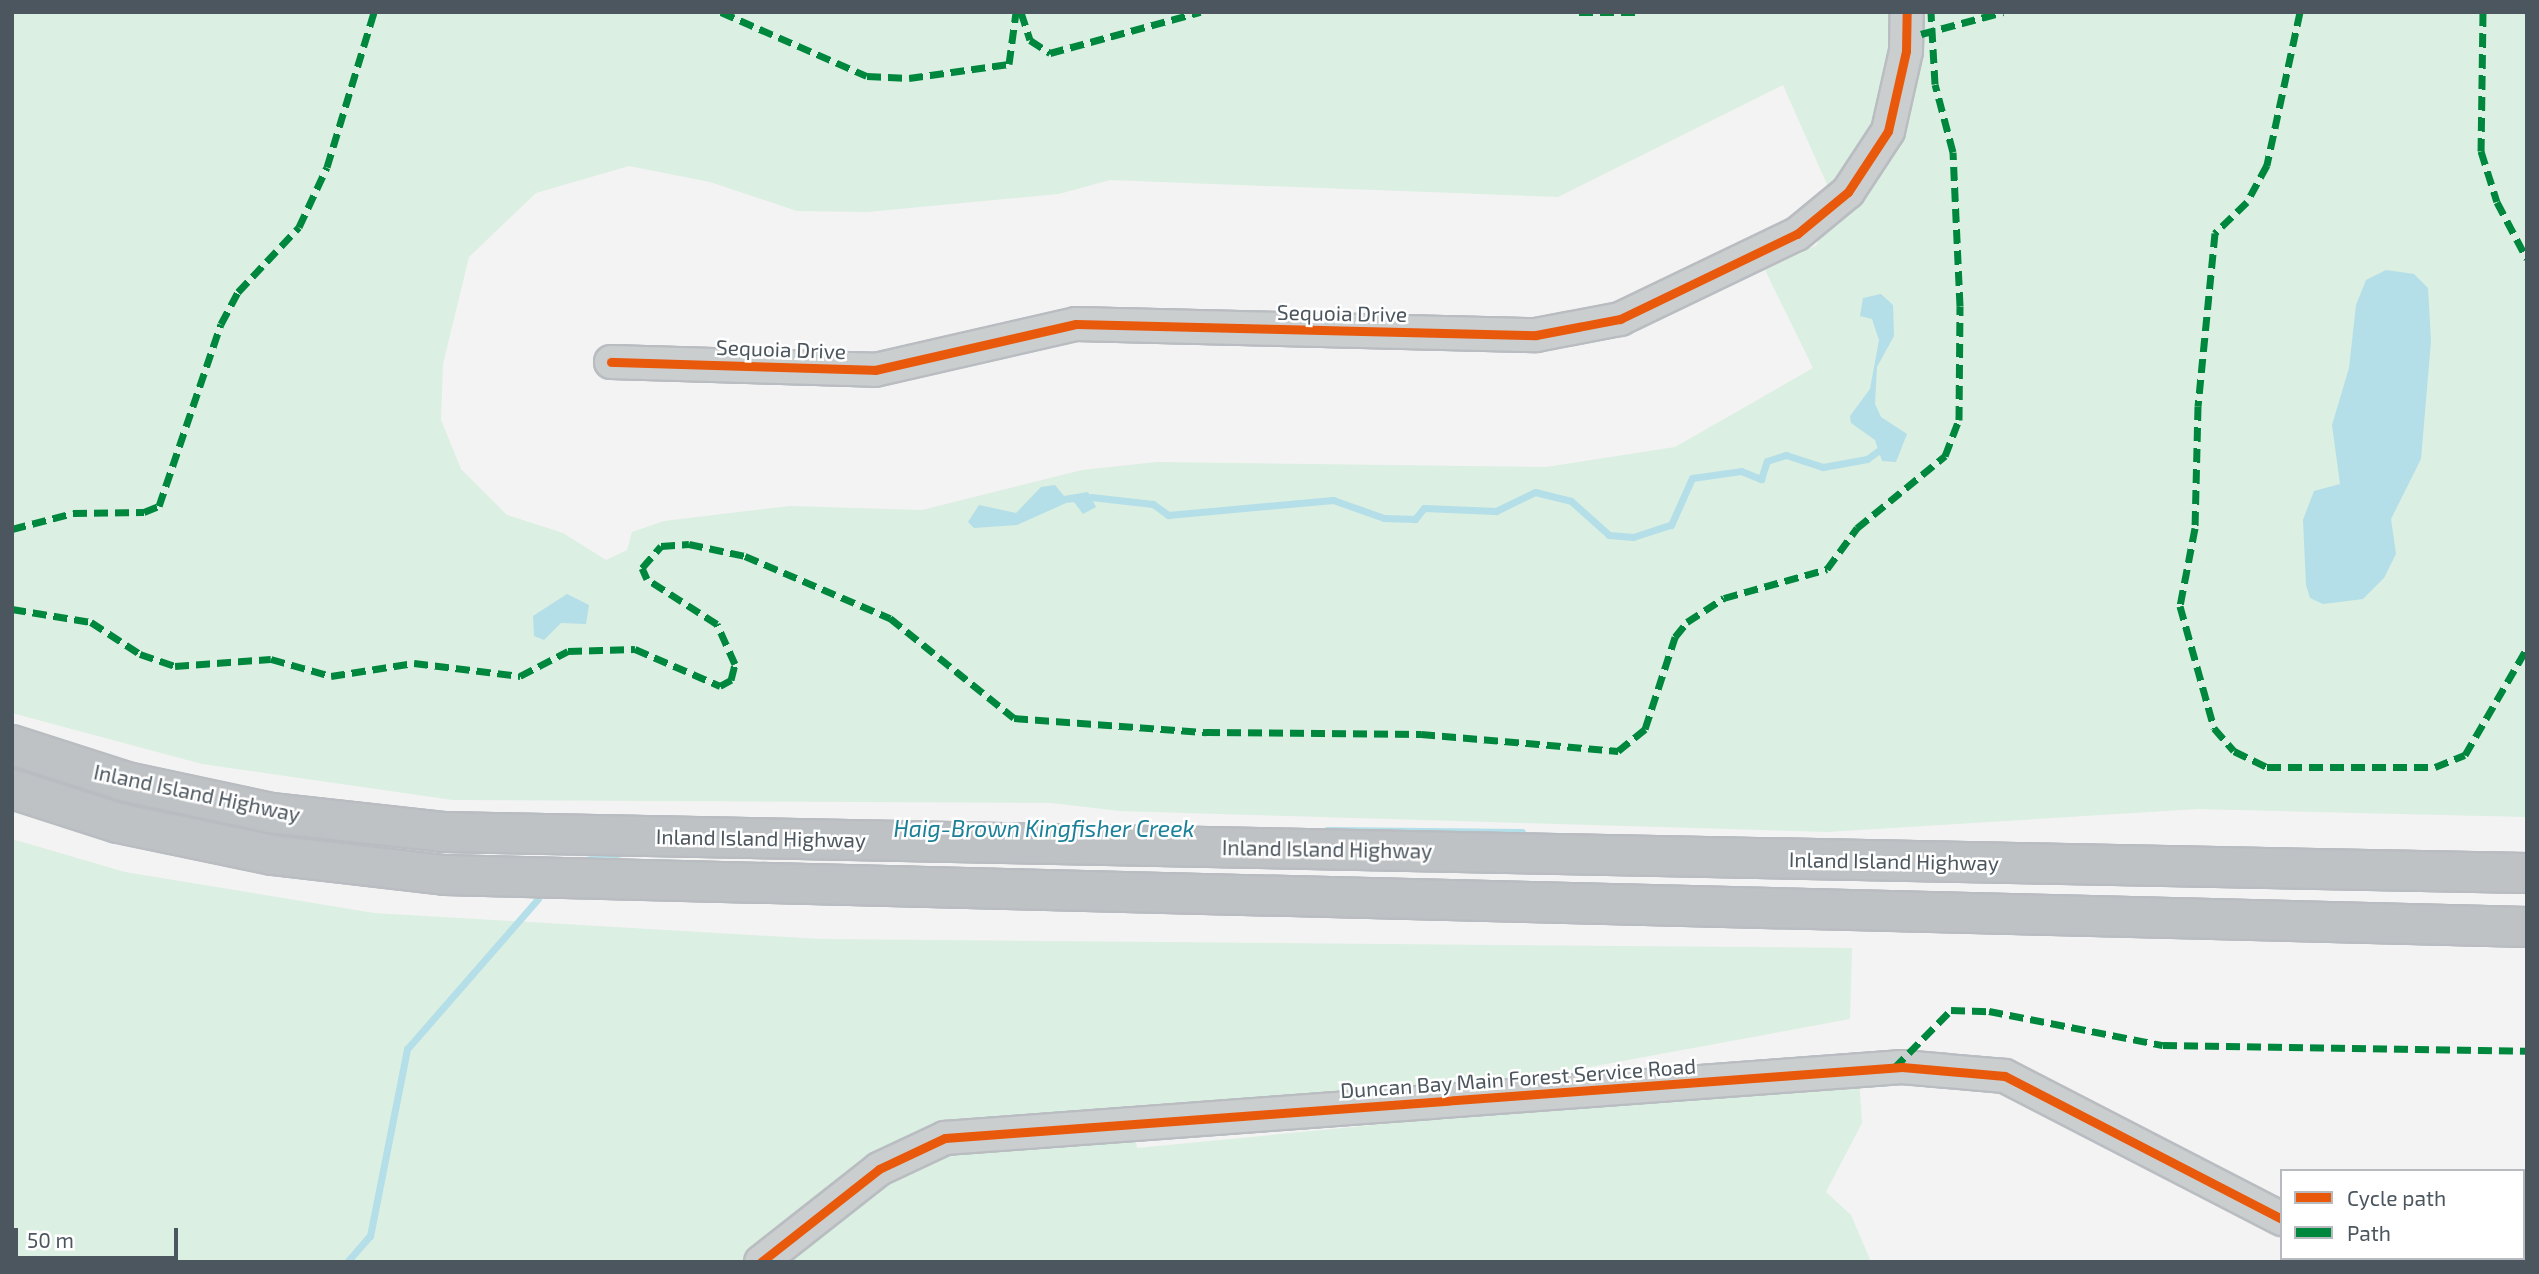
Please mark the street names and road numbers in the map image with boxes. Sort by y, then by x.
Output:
street label: Sequoia Drive [1277,299,1407,327]
street label: Sequoia Drive [715,334,847,364]
street label: Inland Island Highway [92,759,302,827]
street label: Inland Island Highway [656,824,866,852]
street label: Inland Island Highway [1222,835,1432,863]
street label: Inland Island Highway [1789,847,1999,875]
street label: Duncan Bay Main Forest Service Road [1339,1053,1697,1103]

